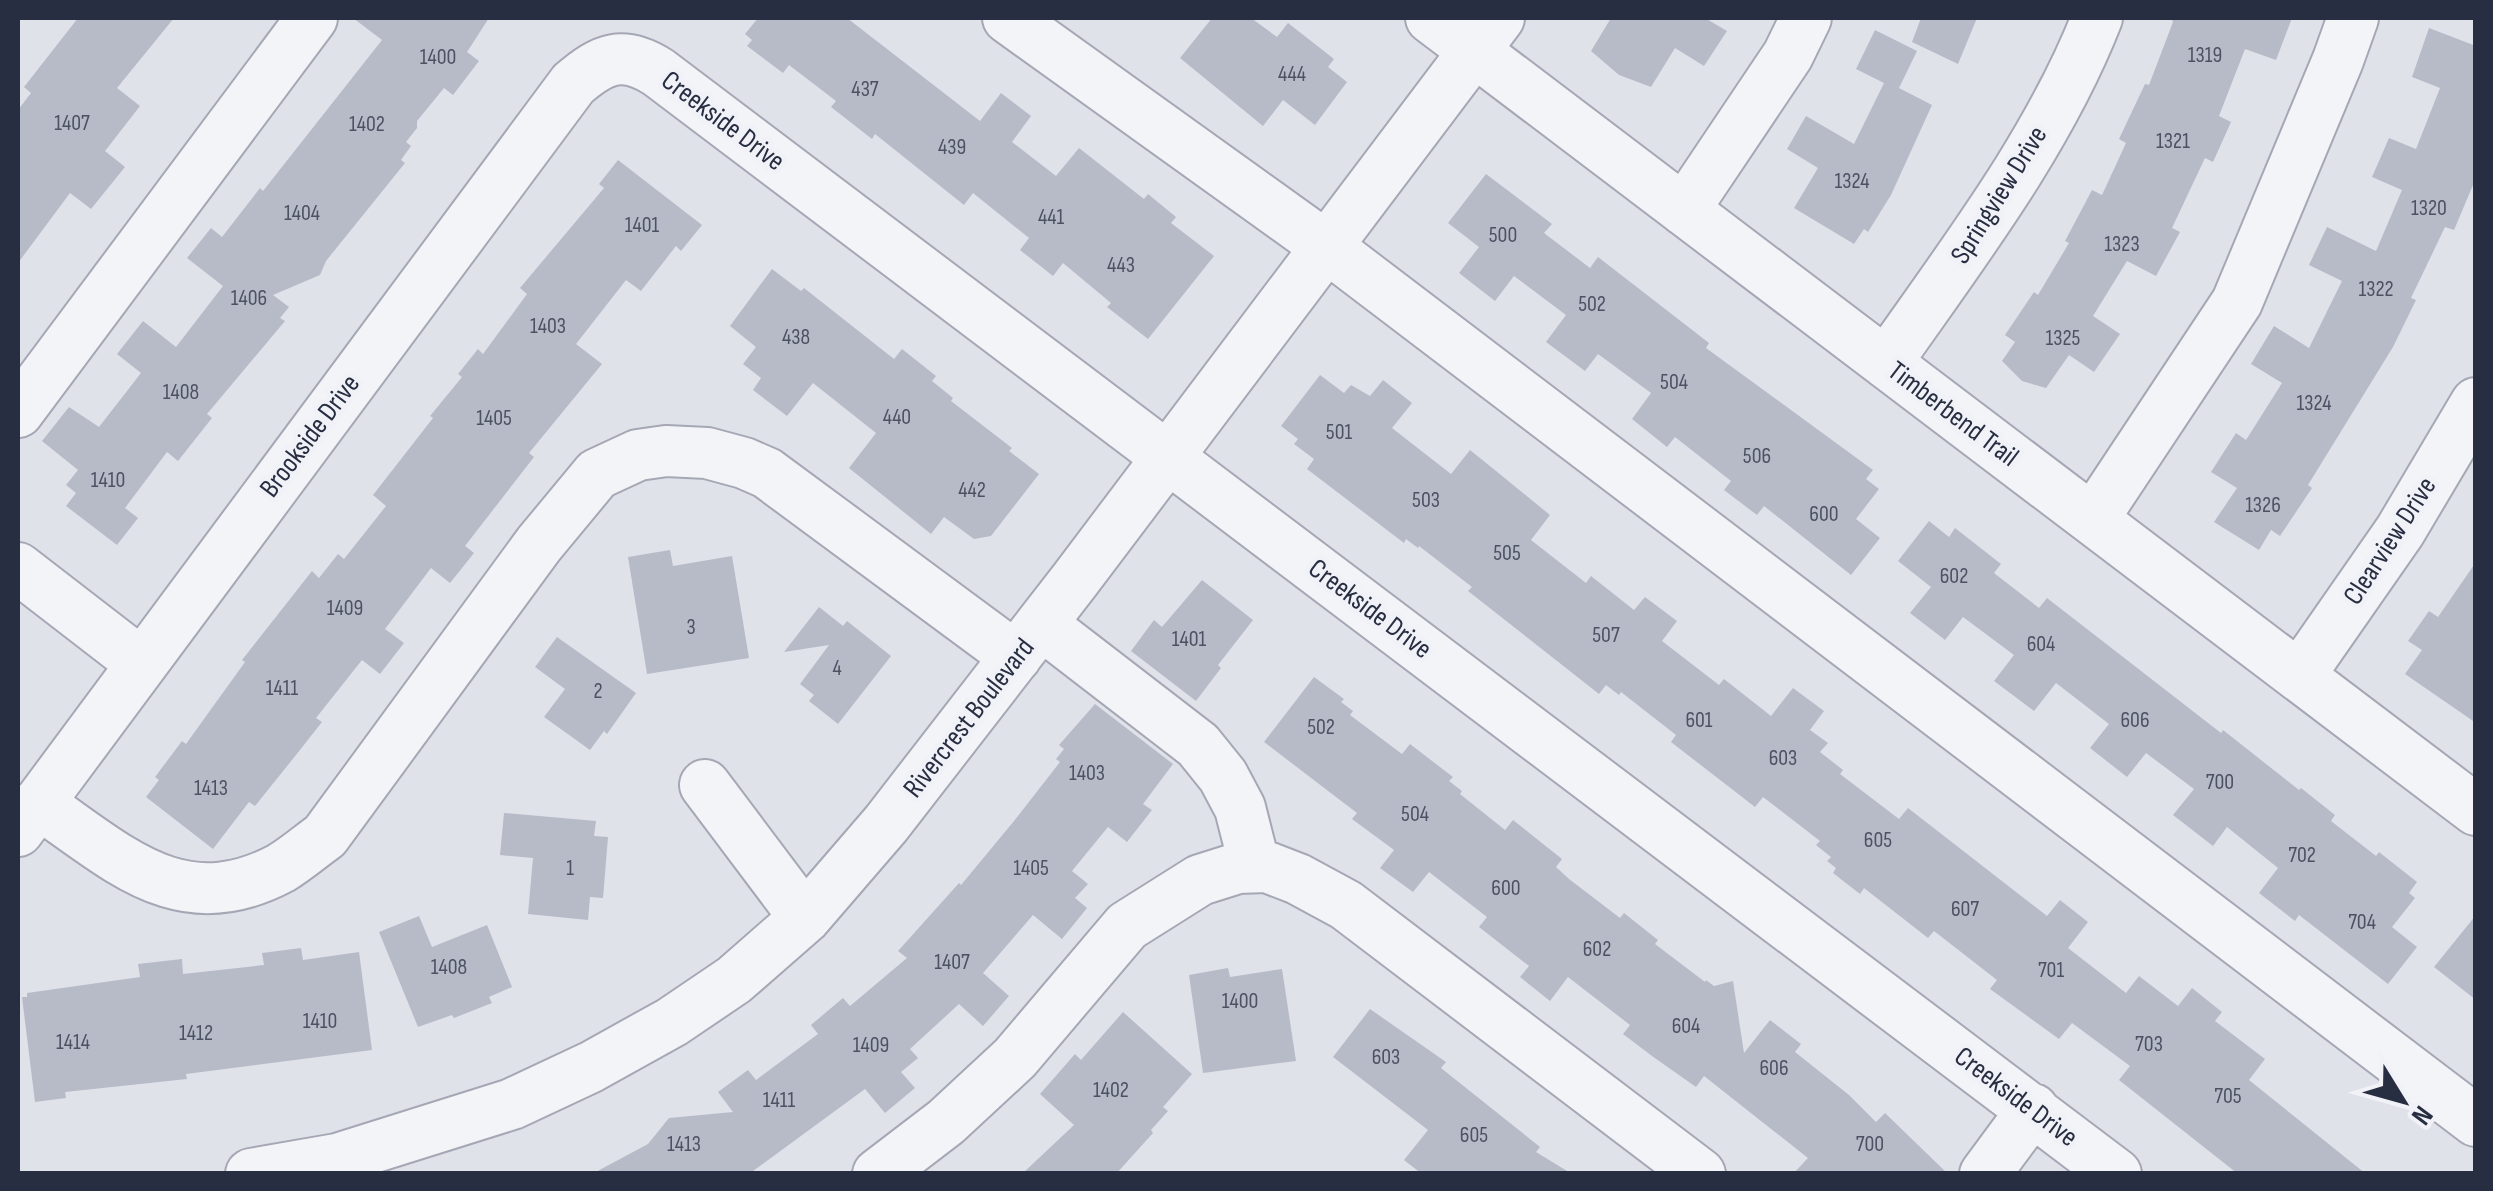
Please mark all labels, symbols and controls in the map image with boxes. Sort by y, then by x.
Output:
house number: 1319 [2188,42,2222,69]
house number: 1400 [420,44,456,71]
house number: 444 [1278,61,1306,88]
street label: Creekside Drive [655,64,791,178]
house number: 437 [851,76,879,103]
house number: 1407 [54,110,90,137]
house number: 1402 [349,111,385,138]
street label: Springview Drive [1944,120,2054,270]
house number: 1321 [2156,128,2190,155]
house number: 439 [938,134,966,161]
house number: 1324 [1834,168,1870,195]
house number: 1320 [2411,195,2447,222]
house number: 1404 [284,200,320,227]
house number: 441 [1038,204,1064,231]
house number: 1401 [625,212,659,239]
house number: 500 [1489,222,1517,249]
house number: 1323 [2104,231,2140,258]
house number: 443 [1107,252,1135,279]
house number: 1322 [2358,276,2394,303]
house number: 1406 [231,285,267,312]
house number: 502 [1578,291,1606,318]
house number: 1403 [530,313,566,340]
house number: 438 [782,324,810,351]
house number: 1325 [2046,325,2081,352]
street label: Timberbend Trail [1881,354,2025,474]
street label: Brookside Drive [253,368,367,504]
house number: 504 [1660,369,1688,396]
house number: 1408 [163,379,199,406]
house number: 1324 [2296,390,2332,417]
house number: 440 [883,404,911,431]
house number: 1405 [476,405,512,432]
house number: 501 [1326,419,1352,446]
house number: 506 [1743,443,1771,470]
house number: 1410 [91,467,125,494]
street label: Clearview Drive [2337,471,2443,611]
house number: 442 [958,477,986,504]
house number: 503 [1412,487,1440,514]
house number: 1326 [2245,492,2281,519]
house number: 600 [1809,501,1839,528]
house number: 505 [1493,540,1521,567]
street label: Creekside Drive [1302,552,1438,666]
house number: 602 [1940,563,1968,590]
house number: 1409 [327,595,363,622]
house number: 3 [686,614,696,641]
house number: 507 [1592,622,1620,649]
house number: 1401 [1172,626,1206,653]
house number: 604 [2027,631,2055,658]
street label: Rivercrest Boulevard [897,632,1041,804]
house number: 4 [832,655,842,682]
house number: 1411 [266,675,298,702]
house number: 2 [593,678,603,705]
house number: 601 [1685,707,1713,734]
house number: 606 [2120,707,2150,734]
house number: 502 [1307,714,1335,741]
house number: 603 [1769,745,1797,772]
house number: 1403 [1069,760,1105,787]
house number: 700 [2206,769,2234,796]
house number: 1413 [194,775,228,802]
house number: 504 [1401,801,1429,828]
house number: 605 [1864,827,1892,854]
house number: 702 [2288,842,2316,869]
house number: 1 [566,855,574,882]
house number: 1405 [1013,855,1049,882]
house number: 600 [1491,875,1521,902]
house number: 607 [1951,896,1979,923]
house number: 704 [2348,909,2376,936]
house number: 602 [1583,936,1611,963]
house number: 1407 [934,949,970,976]
house number: 1408 [431,954,467,981]
house number: 701 [2038,957,2064,984]
house number: 1400 [1222,988,1258,1015]
house number: 1410 [303,1008,337,1035]
house number: 604 [1672,1013,1700,1040]
house number: 1412 [179,1020,213,1047]
house number: 1414 [56,1029,90,1056]
house number: 703 [2135,1031,2163,1058]
house number: 1409 [853,1032,889,1059]
street label: Creekside Drive [1948,1040,2084,1154]
house number: 603 [1372,1044,1400,1071]
north arrow [2353,1051,2453,1151]
house number: 606 [1759,1055,1789,1082]
house number: 1402 [1093,1077,1129,1104]
house number: 705 [2214,1083,2242,1110]
house number: 1411 [763,1087,795,1114]
text: N [2404,1099,2439,1131]
house number: 605 [1460,1122,1488,1149]
house number: 1413 [667,1131,701,1158]
house number: 700 [1856,1131,1884,1158]

